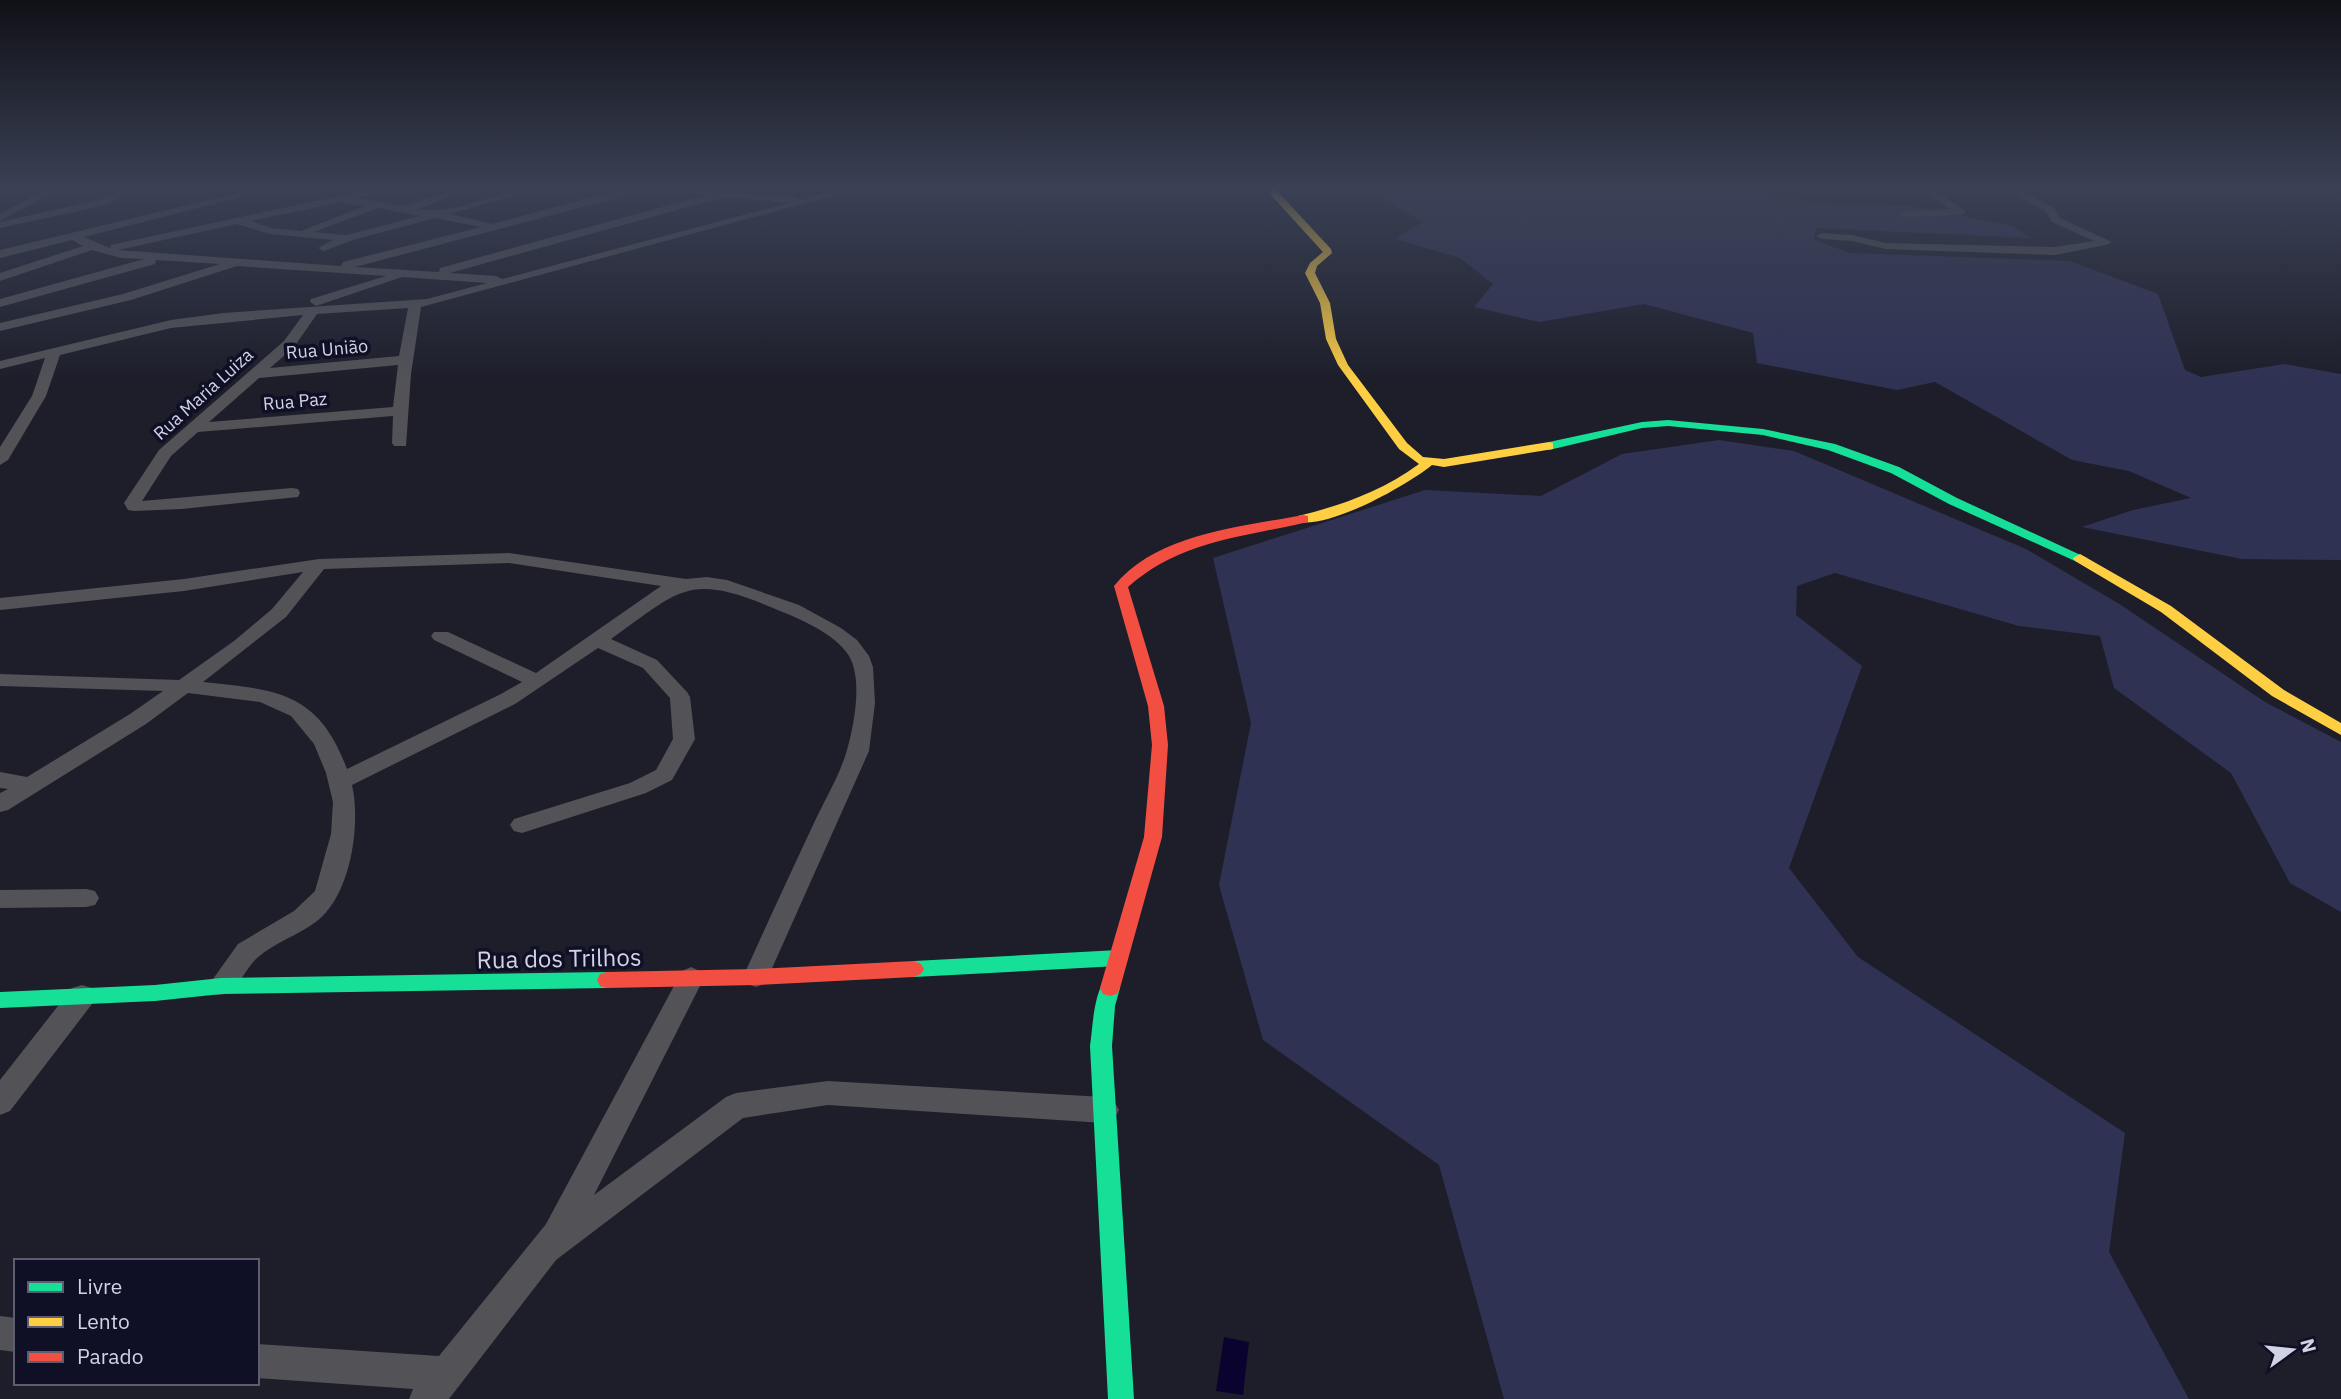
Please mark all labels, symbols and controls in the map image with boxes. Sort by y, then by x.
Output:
street label: Rua União [285,334,369,364]
street label: Rua Maria Luiza [148,343,258,445]
street label: Rua Paz [262,387,328,415]
street label: Rua dos Trilhos [476,941,642,975]
legend [14,1259,259,1385]
text: Livre [77,1272,122,1300]
text: Lento [77,1307,130,1335]
north arrow [2257,1315,2327,1385]
text: N [2295,1336,2322,1355]
text: Parado [77,1342,144,1370]

